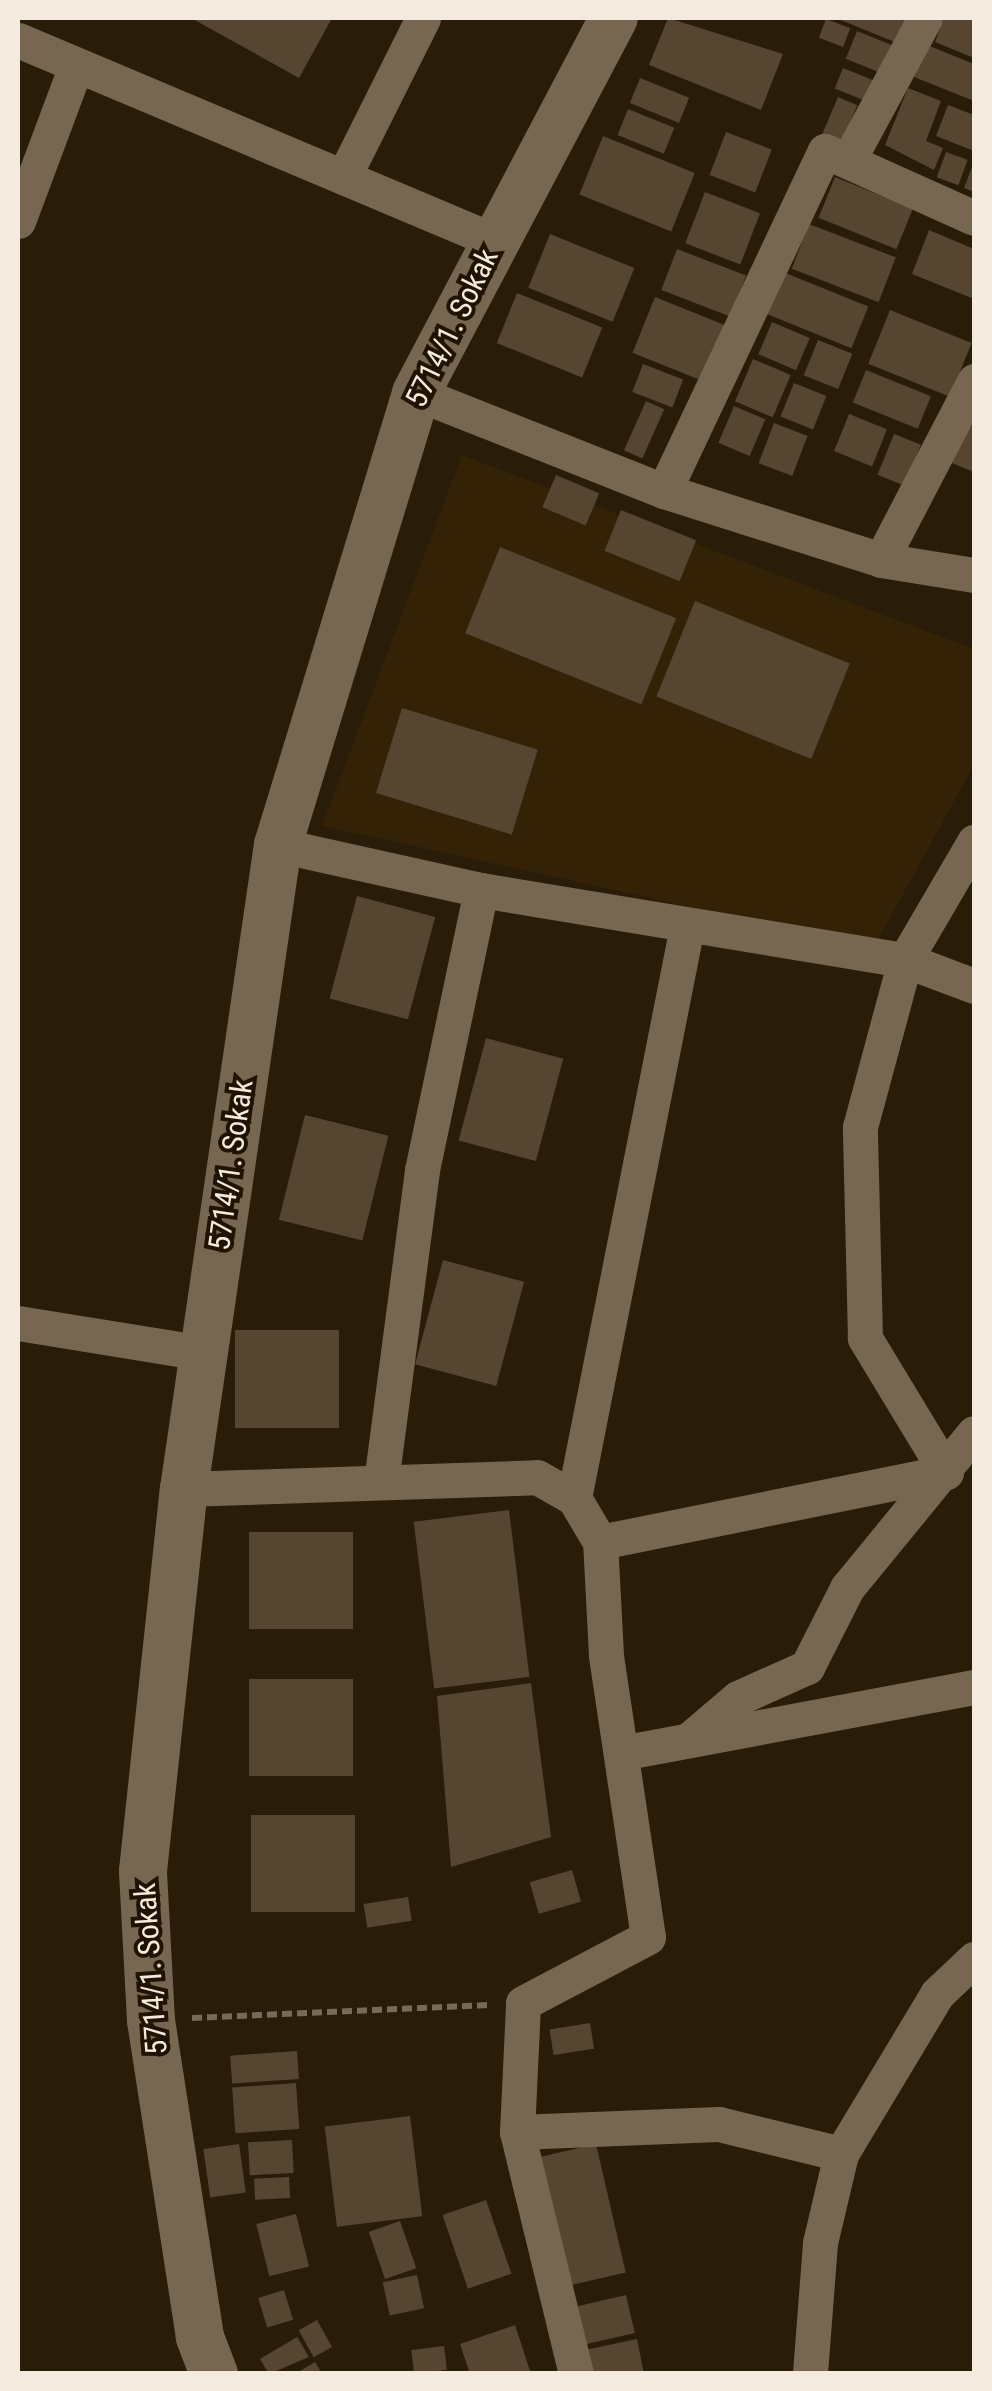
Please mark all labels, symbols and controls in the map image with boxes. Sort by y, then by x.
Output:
street label: 5714/1. Sokak [398,243,506,413]
street label: 5714/1. Sokak [201,1077,261,1253]
street label: 5714/1. Sokak [127,1882,175,2056]

